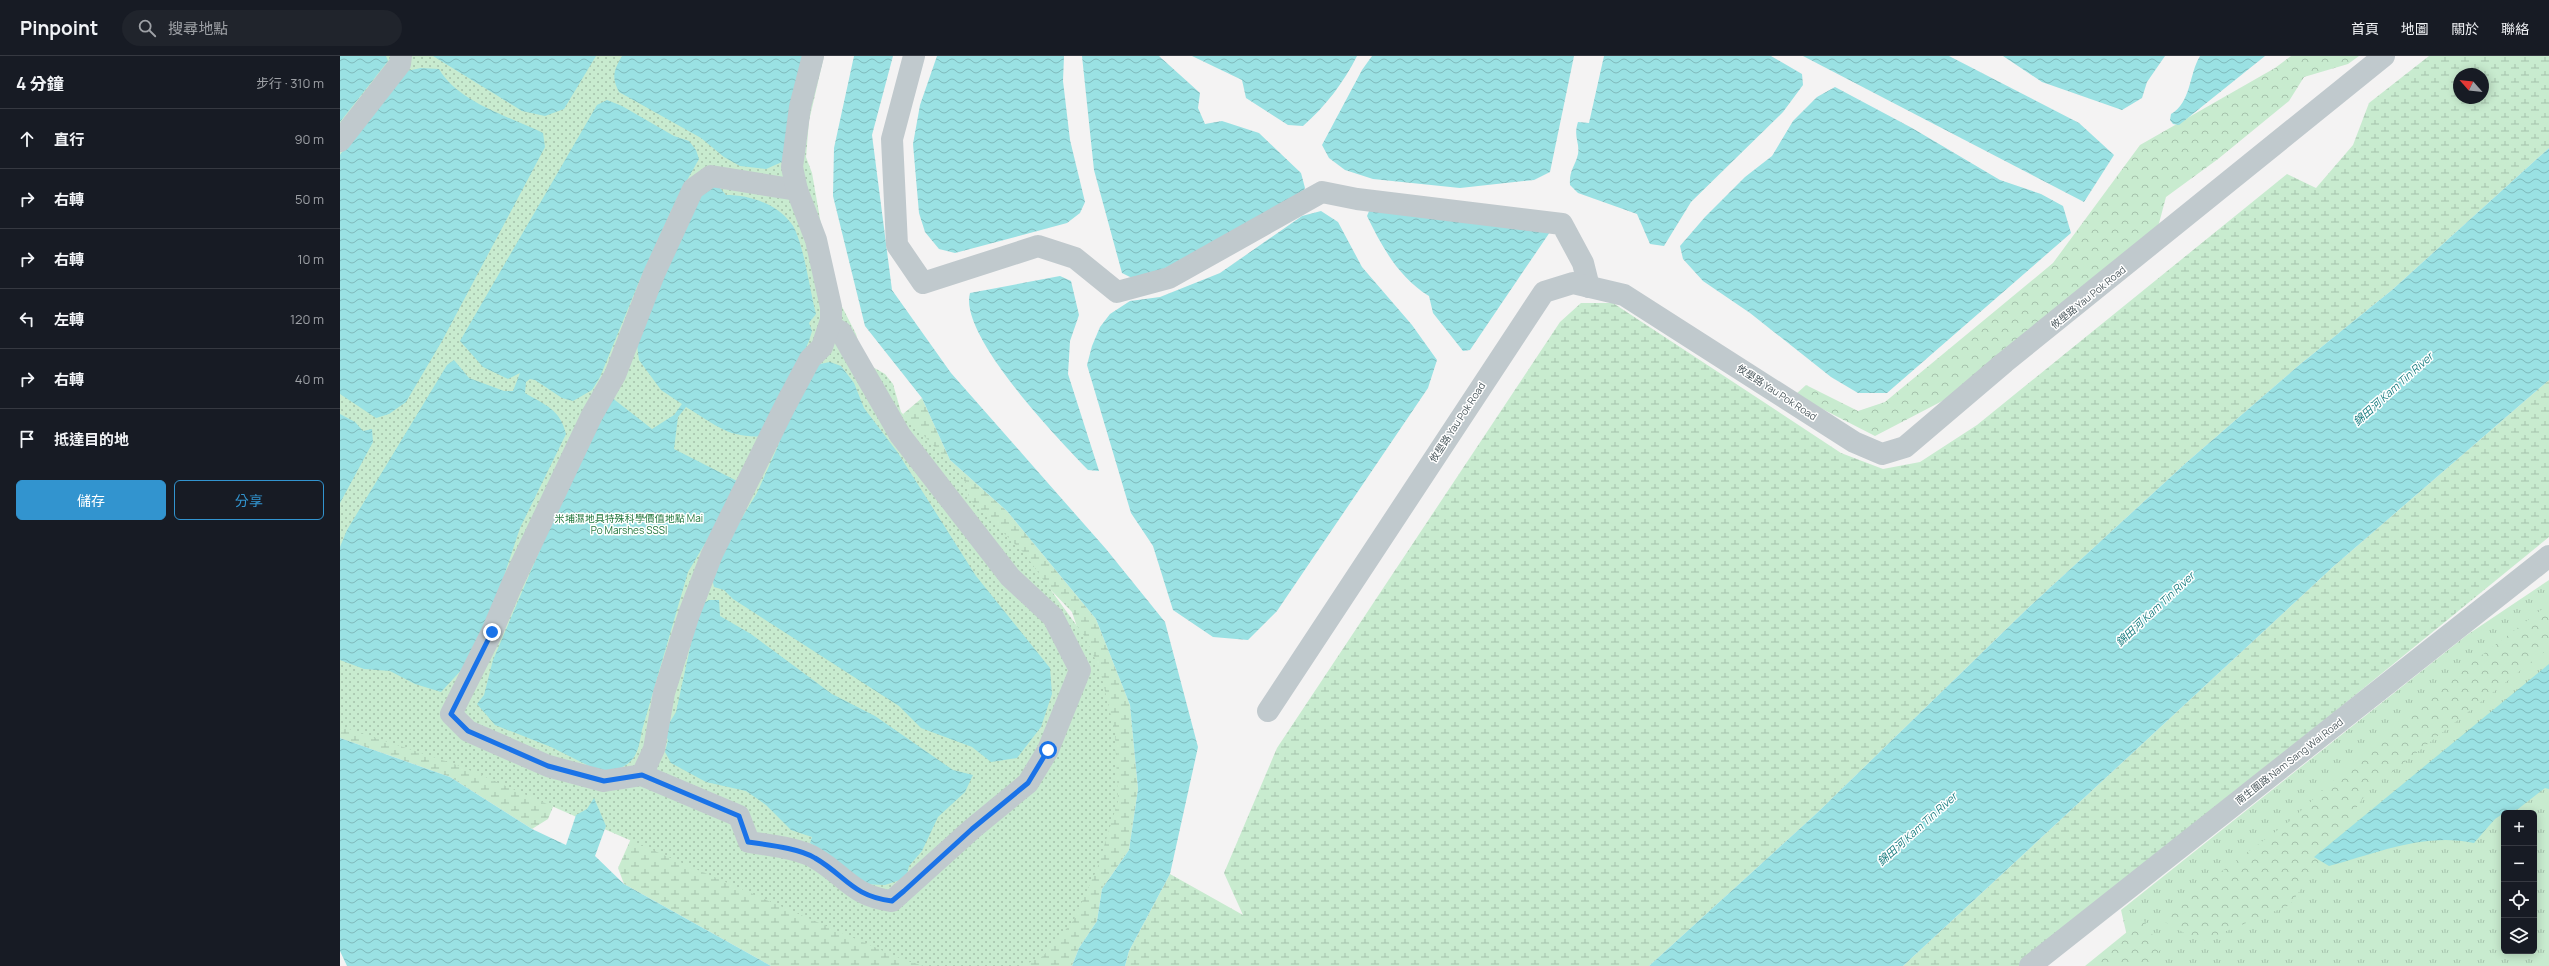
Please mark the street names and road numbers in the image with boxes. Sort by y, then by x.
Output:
street label: 攸壆路 Yau Pok Road [2047,262,2129,332]
street label: 攸壆路 Yau Pok Road [1733,360,1820,423]
street label: 攸壆路 Yau Pok Road [1425,379,1488,466]
street label: 南生圍路 Nam Sang Wai Road [2232,715,2346,807]

